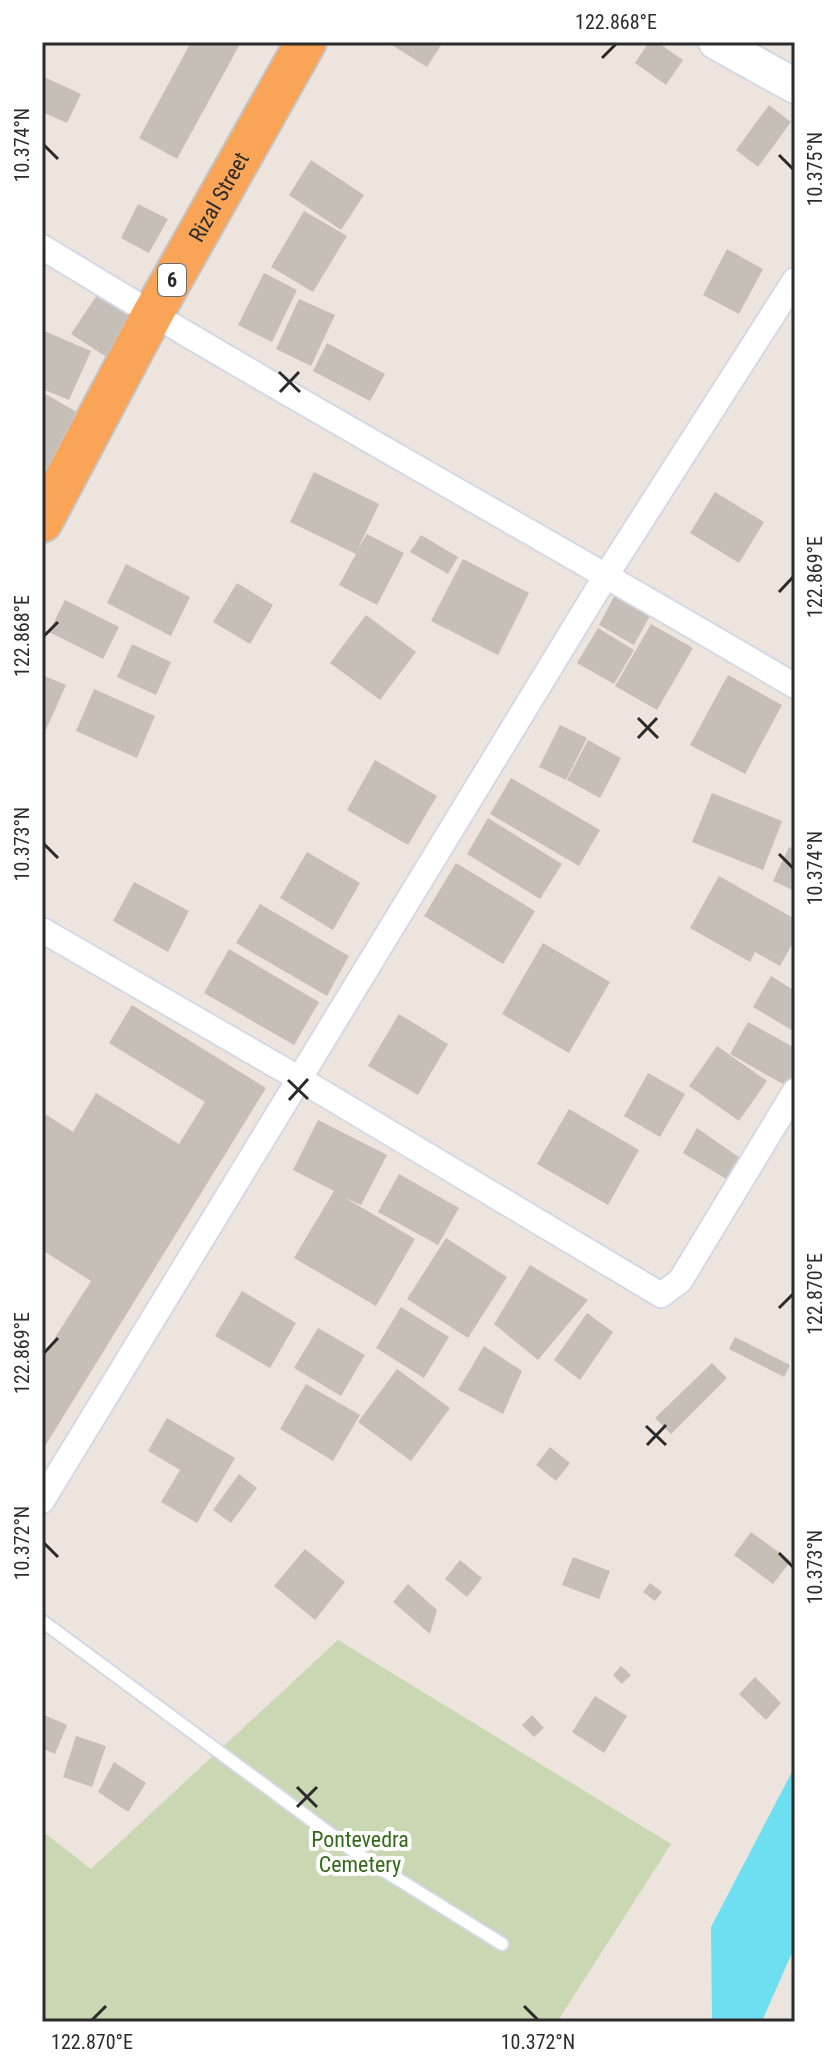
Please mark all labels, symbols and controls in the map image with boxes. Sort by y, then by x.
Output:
text: 122.868°E [575,10,657,34]
text: 10.374°N [10,108,34,182]
text: 10.375°N [803,132,827,206]
street label: Rizal Street [184,148,254,246]
road number: 6 [158,264,186,296]
text: 122.869°E [803,536,827,618]
text: 122.868°E [10,595,34,677]
text: 10.373°N [10,807,34,881]
text: 10.374°N [803,831,827,905]
text: 122.870°E [803,1253,827,1335]
text: 122.869°E [10,1312,34,1394]
text: 10.372°N [10,1506,34,1580]
text: 10.373°N [803,1530,827,1604]
park label: Pontevedra Cemetery [311,1827,409,1877]
text: 122.870°E [51,2030,133,2054]
text: 10.372°N [501,2030,575,2054]

